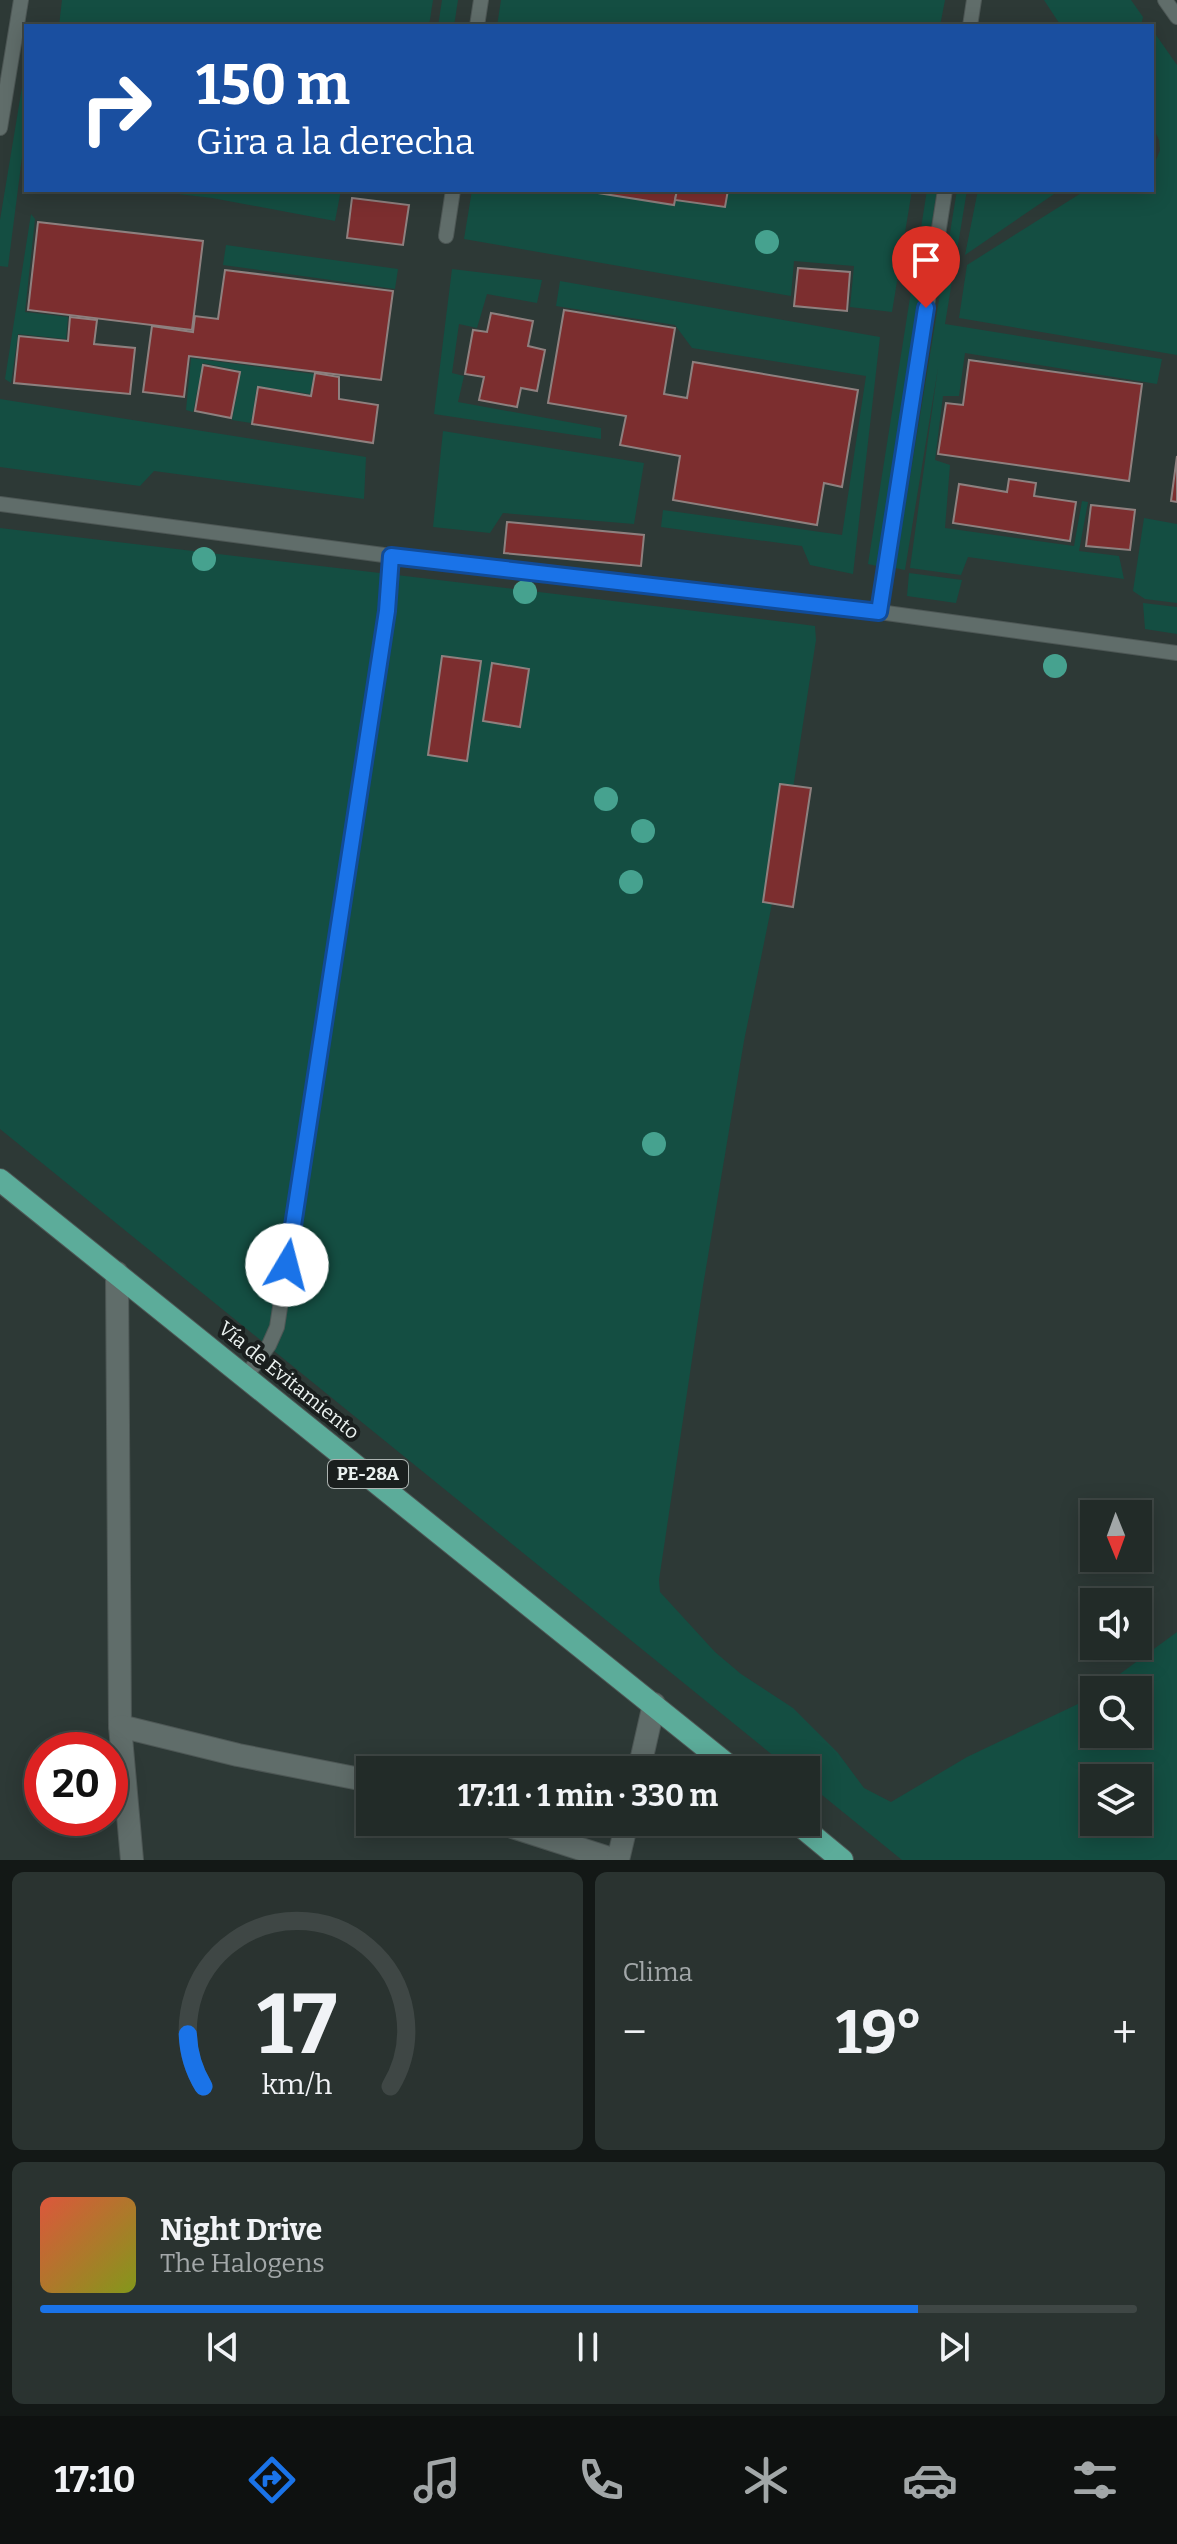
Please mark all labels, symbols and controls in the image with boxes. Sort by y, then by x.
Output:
text: 150 m [196,52,350,119]
icon: right [64,56,168,160]
text: Gira a la derecha [196,120,474,164]
pin [892,226,960,308]
icon: arrive [904,238,948,282]
position arrow [245,1223,329,1307]
street label: Vía de Evitamiento [214,1316,364,1444]
road number: PE-28A [328,1460,408,1488]
north arrow [1080,1500,1152,1572]
map controls [1080,1500,1152,1836]
button: sound [1080,1588,1152,1660]
button: search [1080,1676,1152,1748]
speed limit sign: 20 [24,1732,128,1836]
button: layers [1080,1764,1152,1836]
text: 17:11 · 1 min · 330 m [458,1778,718,1814]
text: Clima [623,1957,693,1988]
text: 17 [257,1975,337,2075]
text: 19° [836,1997,923,2069]
text: − [623,2006,647,2059]
text: + [1112,2006,1137,2059]
text: km/h [262,2067,333,2102]
text: Night Drive [160,2212,322,2248]
text: The Halogens [160,2248,325,2279]
icon: previous [201,2325,245,2369]
icon: pause [566,2325,610,2369]
icon: next [932,2325,976,2369]
icon: directions [244,2452,300,2508]
icon: music [409,2452,465,2508]
icon: phone [573,2452,629,2508]
icon: climate [738,2452,794,2508]
icon: car [902,2452,958,2508]
icon: filters [1067,2452,1123,2508]
text: 17:10 [54,2458,136,2502]

